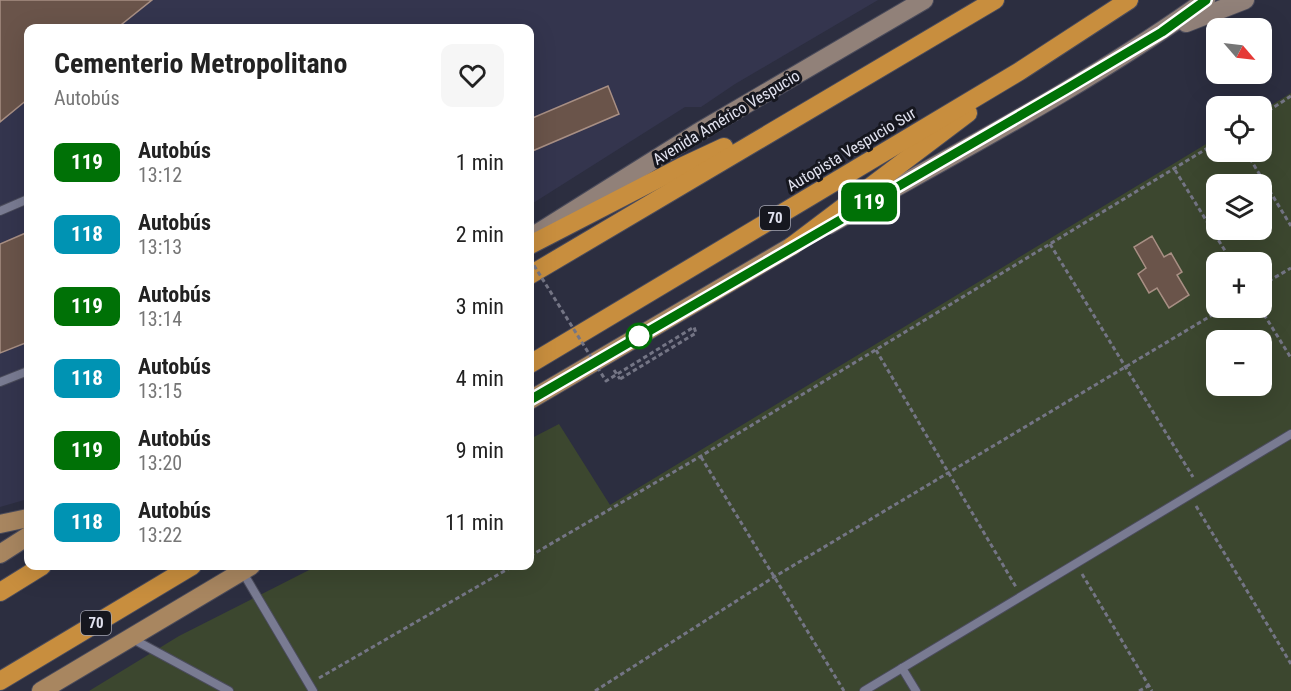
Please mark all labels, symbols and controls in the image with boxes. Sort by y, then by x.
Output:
north arrow [1206,18,1272,84]
map controls [1206,18,1272,396]
button: heart [441,44,504,107]
text: Cementerio Metropolitano [54,47,347,80]
street label: Avenida Américo Vespucio [649,66,803,169]
text: Autobús [54,86,120,110]
button: locate [1206,96,1272,162]
street label: Autopista Vespucio Sur [783,103,919,195]
text: Autobús [138,138,211,163]
text: 119 [71,150,103,174]
text: 1 min [456,150,504,175]
text: 13:12 [138,163,182,187]
button: layers [1206,174,1272,240]
line badge: 119 [834,182,904,222]
text: 119 [853,190,885,214]
road number: 70 [760,206,790,230]
text: Autobús [138,210,211,235]
text: 118 [71,222,103,246]
text: 2 min [456,222,504,247]
text: 13:13 [138,235,182,259]
button: + [1206,252,1272,318]
text: Autobús [138,282,211,307]
text: 119 [71,294,103,318]
text: 3 min [456,294,504,319]
text: 13:14 [138,307,182,331]
unlabelled marker [626,323,652,349]
button: − [1206,330,1272,396]
text: Autobús [138,354,211,379]
text: 118 [71,366,103,390]
text: 4 min [456,366,504,391]
text: 13:15 [138,379,182,403]
text: Autobús [138,426,211,451]
text: 119 [71,438,103,462]
text: 9 min [456,438,504,463]
text: 13:20 [138,451,182,475]
text: Autobús [138,498,211,523]
text: 118 [71,510,103,534]
text: 11 min [445,510,504,535]
text: 13:22 [138,523,182,547]
road number: 70 [81,611,111,635]

